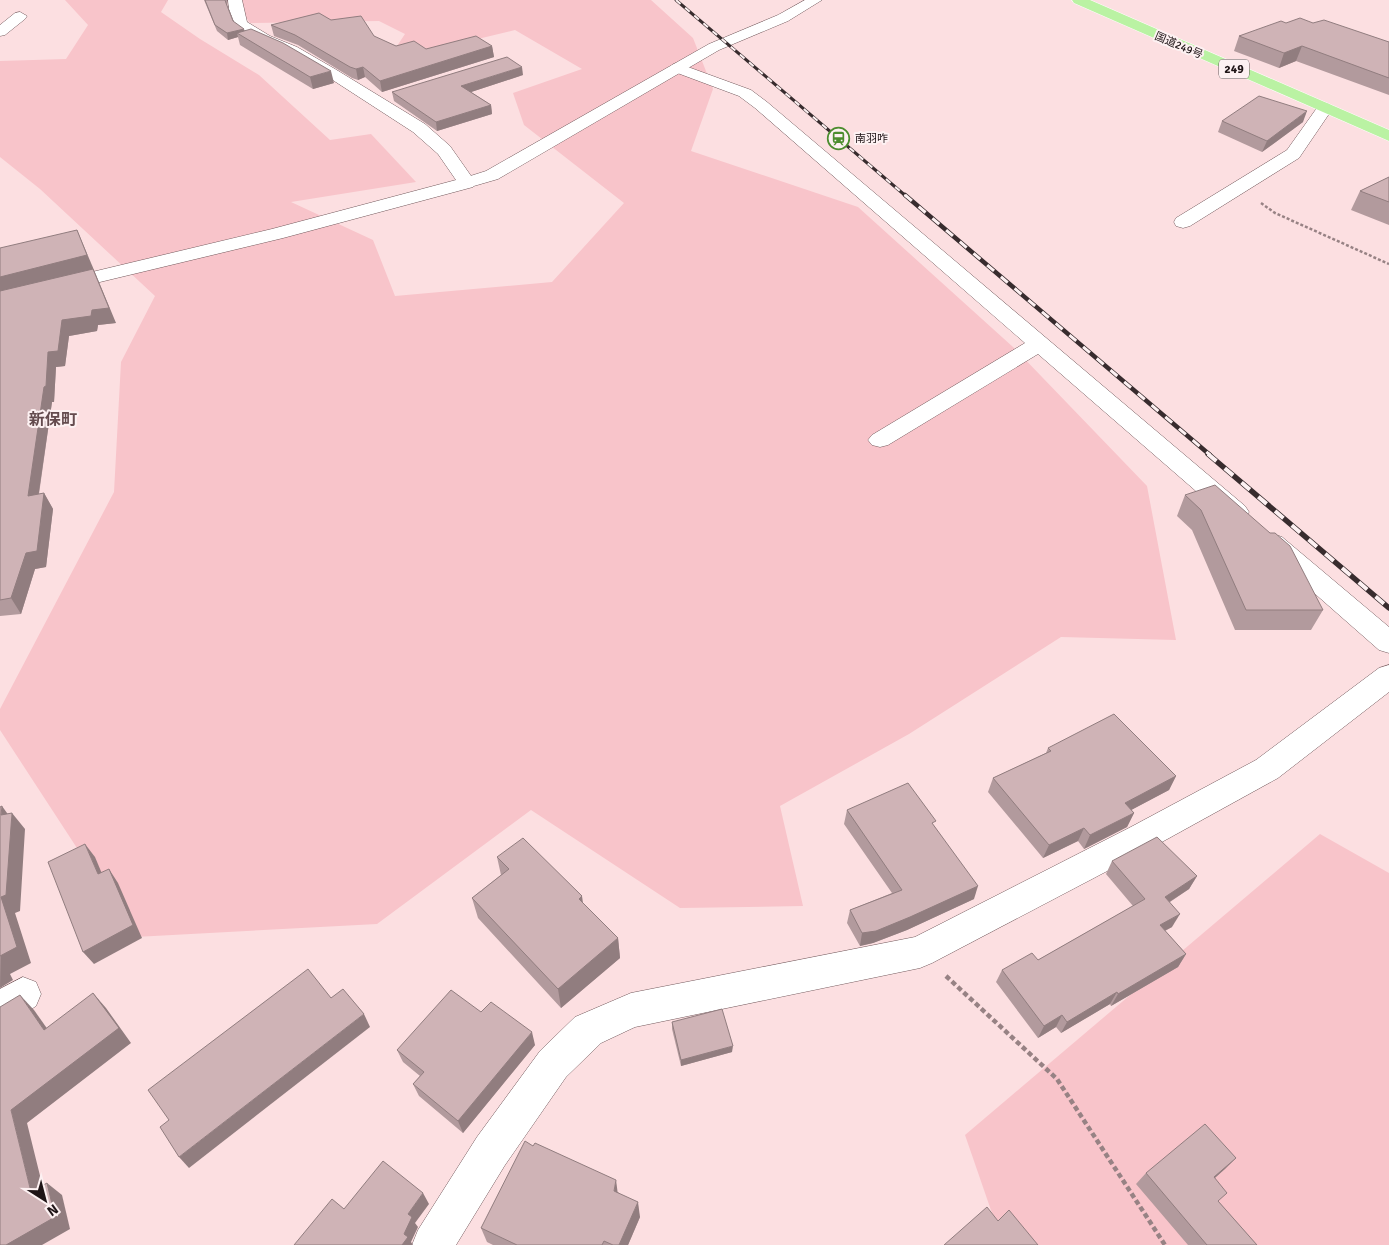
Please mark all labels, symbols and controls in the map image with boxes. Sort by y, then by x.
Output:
street label: 国道249号 [1153,30,1205,61]
road number: 249 [1219,60,1249,78]
station icon: 南羽咋 [827,126,851,150]
place label: 南羽咋 [855,132,888,145]
district label: 新保町 [29,410,77,430]
north arrow [20,1175,70,1225]
text: N [43,1200,61,1220]

